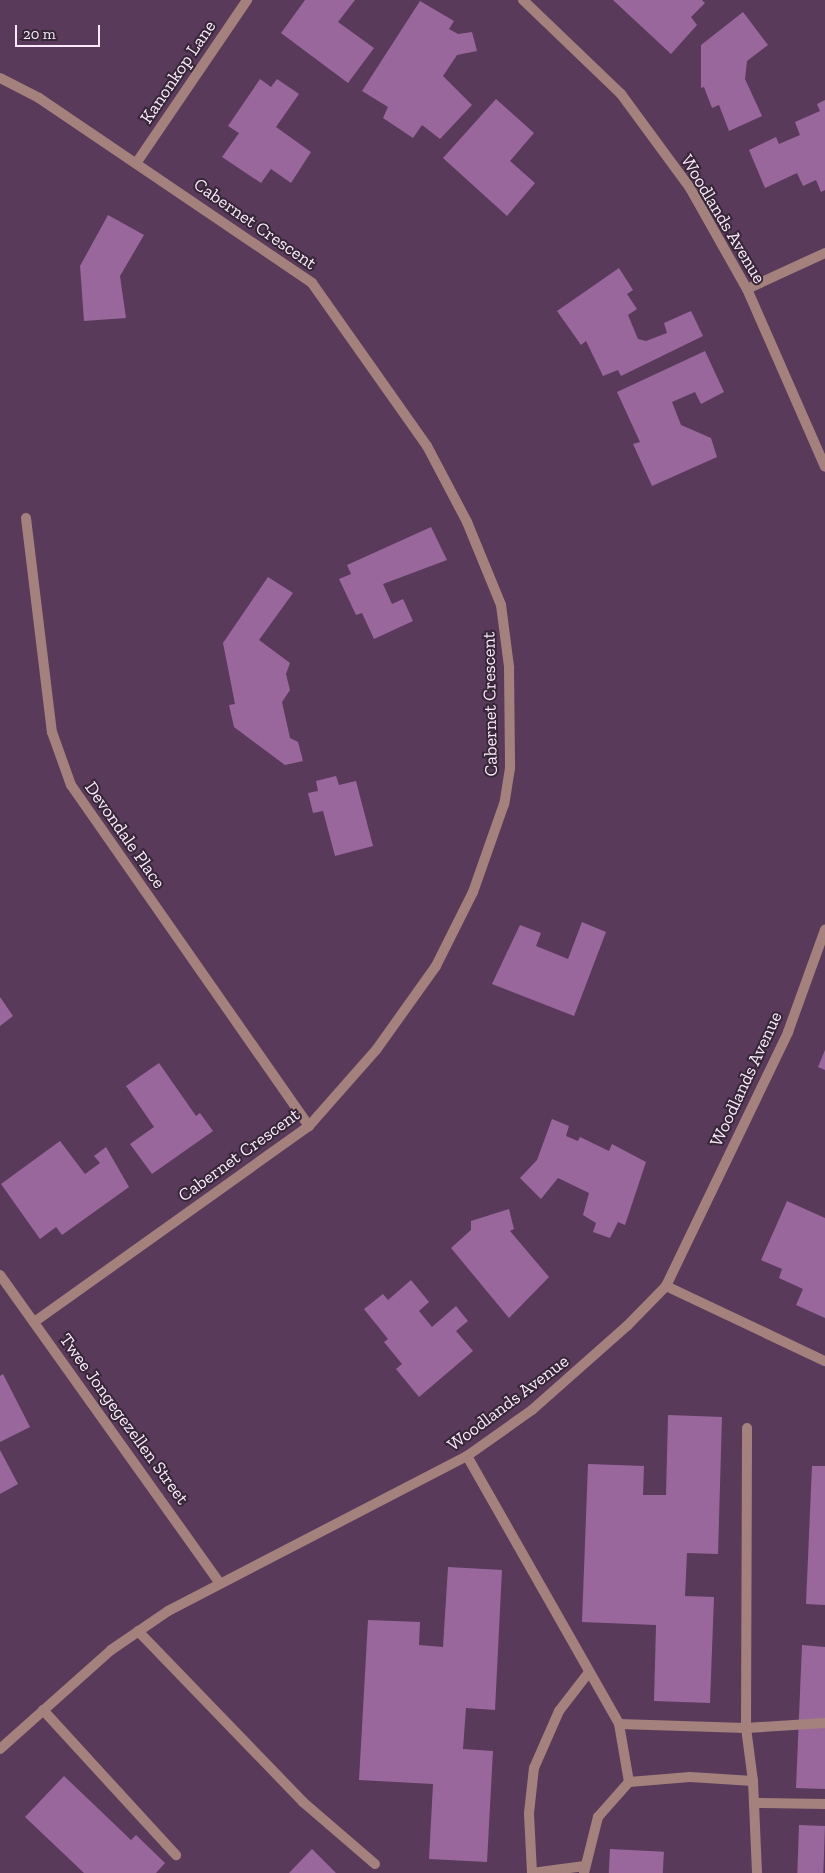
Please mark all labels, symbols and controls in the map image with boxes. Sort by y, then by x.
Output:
scale bar [18,15,102,47]
street label: Kanonkop Lane [136,16,220,128]
text: 20 m [23,25,56,43]
street label: Woodlands Avenue [676,150,770,288]
street label: Cabernet Crescent [190,174,320,274]
street label: Cabernet Crescent [478,631,502,777]
street label: Devondale Place [80,777,170,893]
street label: Woodlands Avenue [705,1008,787,1150]
street label: Cabernet Crescent [174,1104,304,1206]
street label: Twee Jongegezellen Street [55,1329,193,1509]
street label: Woodlands Avenue [443,1350,573,1456]

